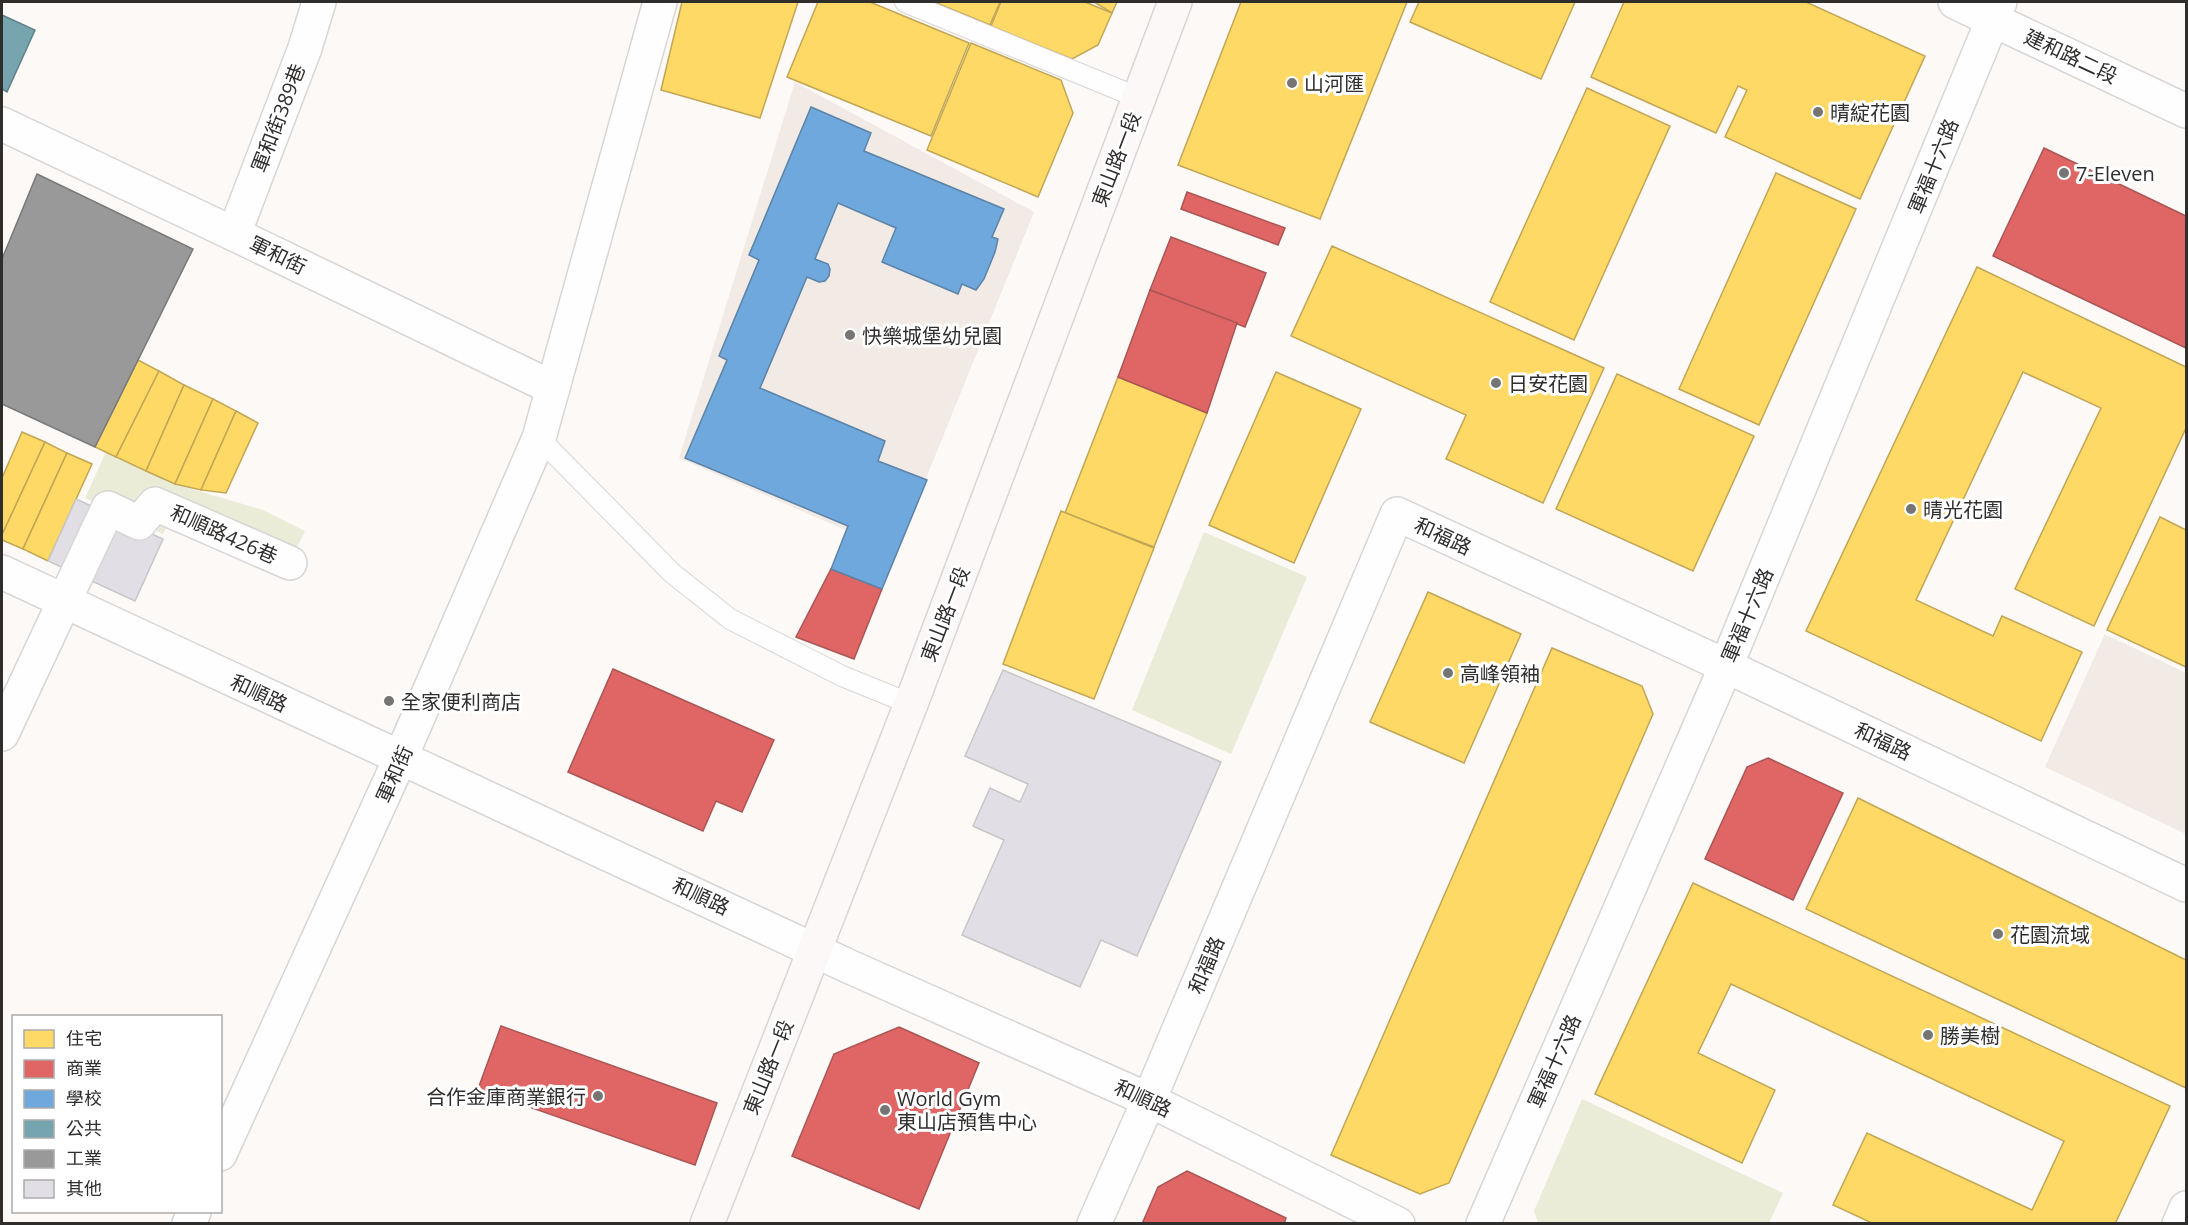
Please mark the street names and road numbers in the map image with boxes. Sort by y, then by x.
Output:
street label: 建和路二段 [2020,23,2122,89]
street label: 軍和街389巷 [245,60,311,176]
street label: 東山路一段 [1085,107,1147,211]
street label: 軍福十六路 [1902,115,1964,217]
street label: 軍和街 [245,230,311,280]
street label: 和順路426巷 [166,498,282,570]
street label: 和福路 [1410,511,1476,561]
street label: 東山路一段 [914,562,976,666]
street label: 軍福十六路 [1715,564,1779,666]
street label: 和順路 [226,668,292,718]
street label: 和福路 [1850,716,1916,766]
street label: 軍和街 [369,741,419,807]
street label: 和順路 [668,871,734,921]
street label: 和福路 [1182,932,1230,998]
street label: 軍福十六路 [1521,1010,1587,1112]
street label: 東山路一段 [737,1016,799,1118]
street label: 和順路 [1110,1073,1176,1123]

